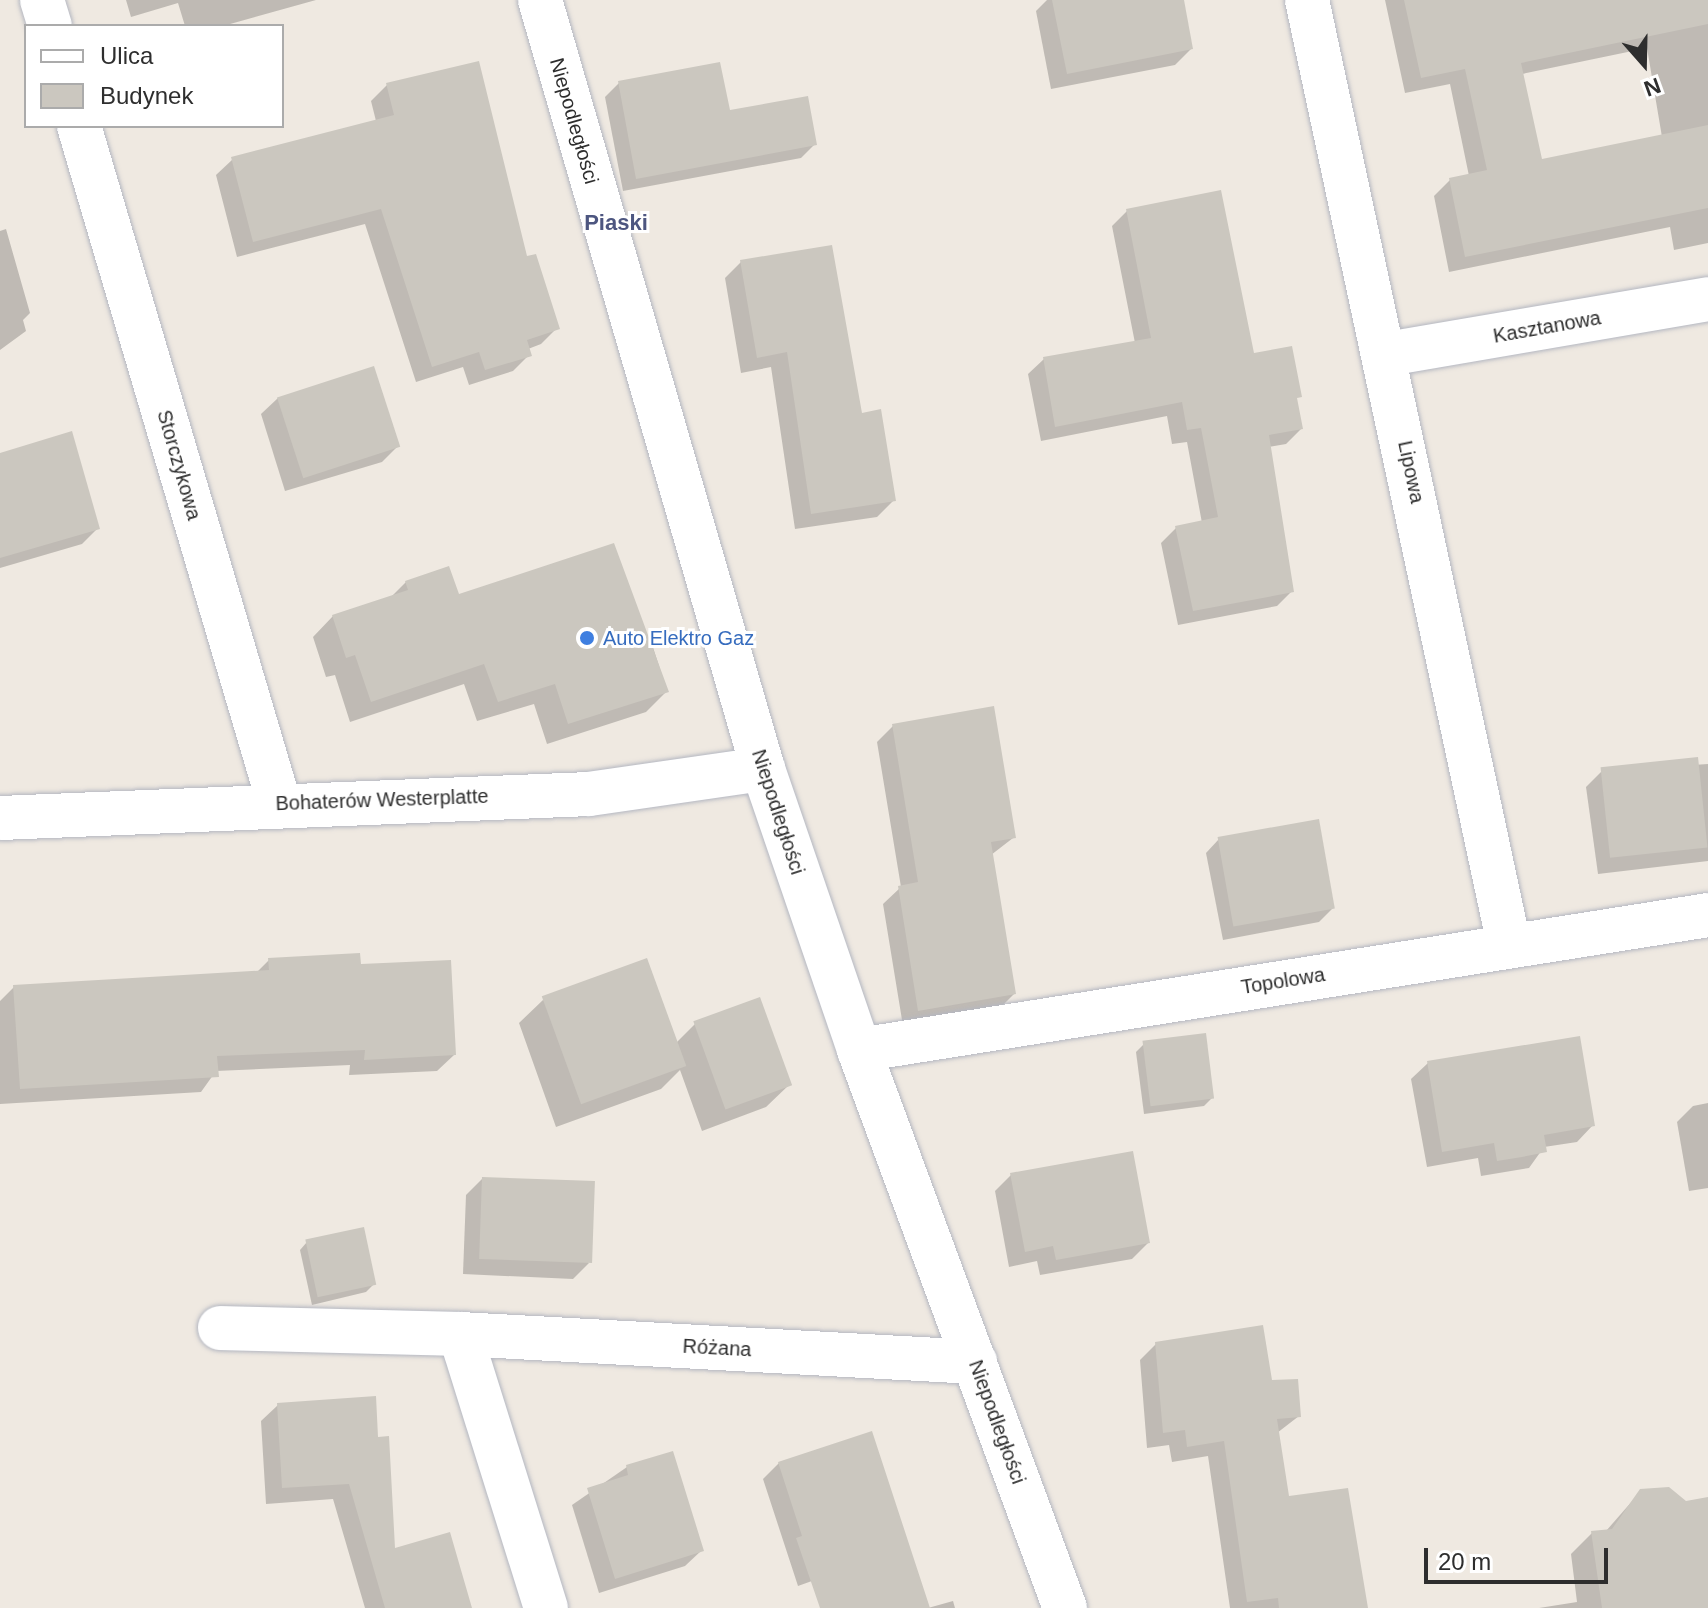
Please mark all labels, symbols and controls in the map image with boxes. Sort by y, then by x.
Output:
legend [24,24,284,128]
north arrow [1604,24,1684,104]
text: Ulica [100,42,153,69]
street label: Niepodległości [545,55,603,187]
text: N [1641,73,1664,101]
text: Budynek [100,82,193,109]
district label: Piaski [584,210,648,236]
street label: Kasztanowa [1491,306,1603,348]
street label: Storczykowa [152,407,206,523]
street label: Lipowa [1393,439,1429,505]
place label: Auto Elektro Gaz [603,626,754,650]
marker: Auto Elektro Gaz [578,629,596,647]
street label: Niepodległości [746,746,810,878]
street label: Bohaterów Westerplatte [275,784,489,816]
street label: Topolowa [1239,963,1327,999]
street label: Różana [682,1334,752,1362]
street label: Niepodległości [963,1357,1031,1487]
scale bar [1428,1532,1612,1582]
text: 20 m [1438,1548,1491,1575]

